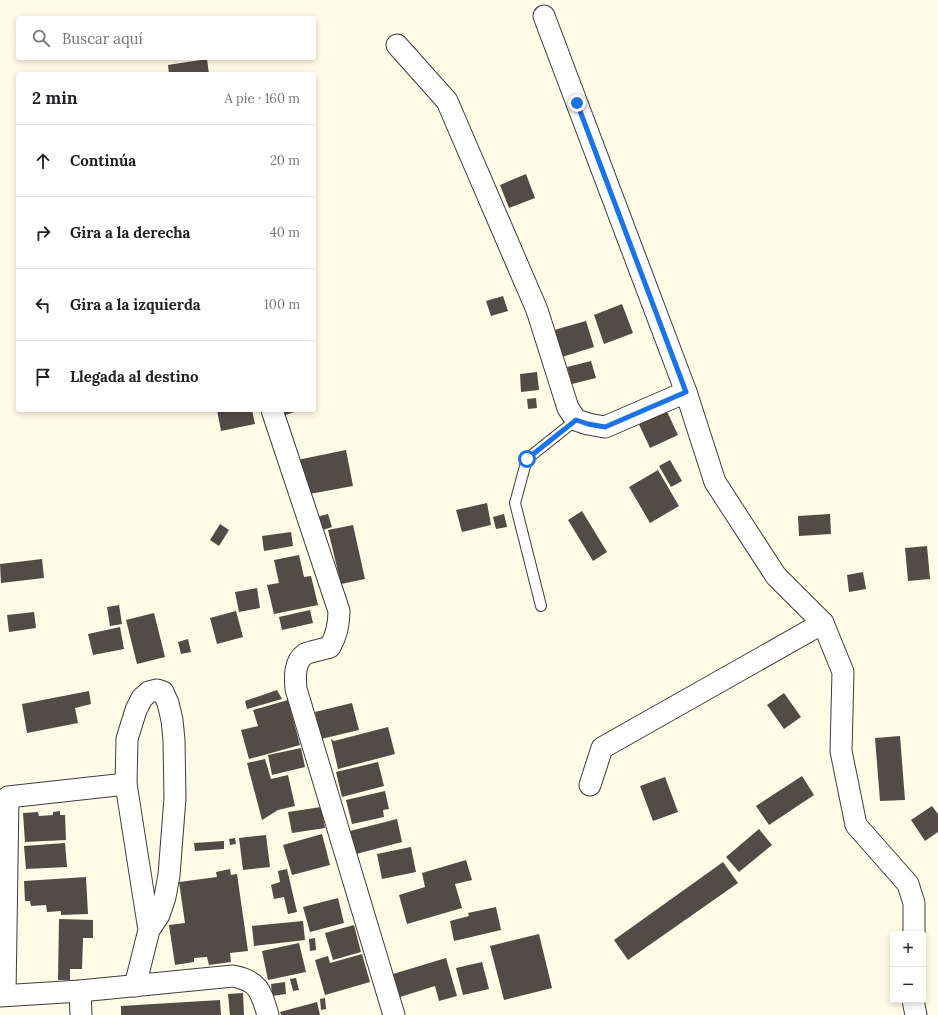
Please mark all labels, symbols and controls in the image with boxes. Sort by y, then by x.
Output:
search box [16,16,316,60]
icon: search [30,27,52,49]
text: Buscar aquí [62,29,143,48]
text: 2 min [32,87,78,109]
text: A pie · 160 m [225,90,300,107]
route end [568,94,586,112]
icon: ahead [32,150,54,172]
text: Continúa [70,151,136,170]
text: 20 m [270,152,300,169]
icon: right [32,222,54,244]
text: Gira a la derecha [70,223,190,242]
text: 40 m [270,224,300,241]
icon: left [32,294,54,316]
text: Gira a la izquierda [70,295,201,314]
text: 100 m [264,296,300,313]
icon: arrive [32,366,54,388]
text: Llegada al destino [70,367,199,386]
route start [518,450,536,468]
map controls [890,931,926,1003]
button: + [890,931,926,967]
button: − [890,967,926,1003]

